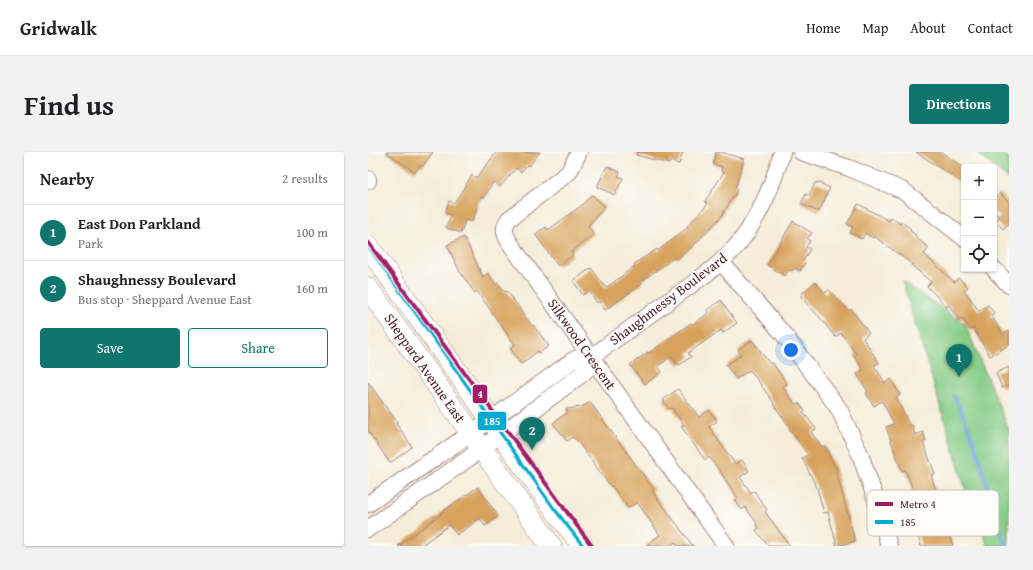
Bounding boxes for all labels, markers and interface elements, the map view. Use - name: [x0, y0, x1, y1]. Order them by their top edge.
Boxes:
- text: Gridwalk: [20, 14, 97, 42]
- text: Home: [806, 18, 841, 38]
- text: Map: [863, 18, 888, 38]
- text: About: [910, 18, 946, 38]
- text: Contact: [968, 18, 1013, 38]
- text: Find us: [24, 84, 114, 125]
- button: Directions: [909, 84, 1009, 124]
- map controls: [961, 164, 997, 272]
- button: +: [961, 164, 997, 200]
- text: Nearby: [40, 166, 94, 191]
- text: 2 results: [282, 169, 328, 188]
- button: −: [961, 200, 997, 236]
- text: East Don Parkland: [78, 213, 201, 234]
- text: 1: [50, 223, 56, 242]
- text: 100 m: [296, 223, 328, 242]
- text: Park: [78, 234, 103, 253]
- button: locate: [961, 236, 997, 272]
- street label: Shaughmessy Boulevard: [605, 248, 731, 350]
- text: Shaughnessy Boulevard: [78, 269, 236, 290]
- text: 2: [50, 279, 56, 298]
- text: 160 m: [296, 279, 328, 298]
- text: Bus stop · Sheppard Avenue East: [78, 290, 252, 309]
- street label: Silkwood Crescent: [543, 294, 621, 394]
- street label: Sheppard Avenue East: [380, 309, 470, 427]
- button: Save: [40, 328, 180, 368]
- button: Share: [188, 328, 328, 368]
- your location: [781, 340, 801, 360]
- pin: 1: [946, 344, 972, 377]
- line badge: 4: [472, 384, 488, 404]
- text: 4: [477, 386, 483, 402]
- line badge: 185: [477, 411, 507, 431]
- text: 185: [483, 413, 501, 429]
- pin: 2: [519, 417, 545, 450]
- legend: [867, 490, 999, 536]
- text: Metro 4: [900, 496, 936, 512]
- text: 185: [900, 514, 916, 530]

